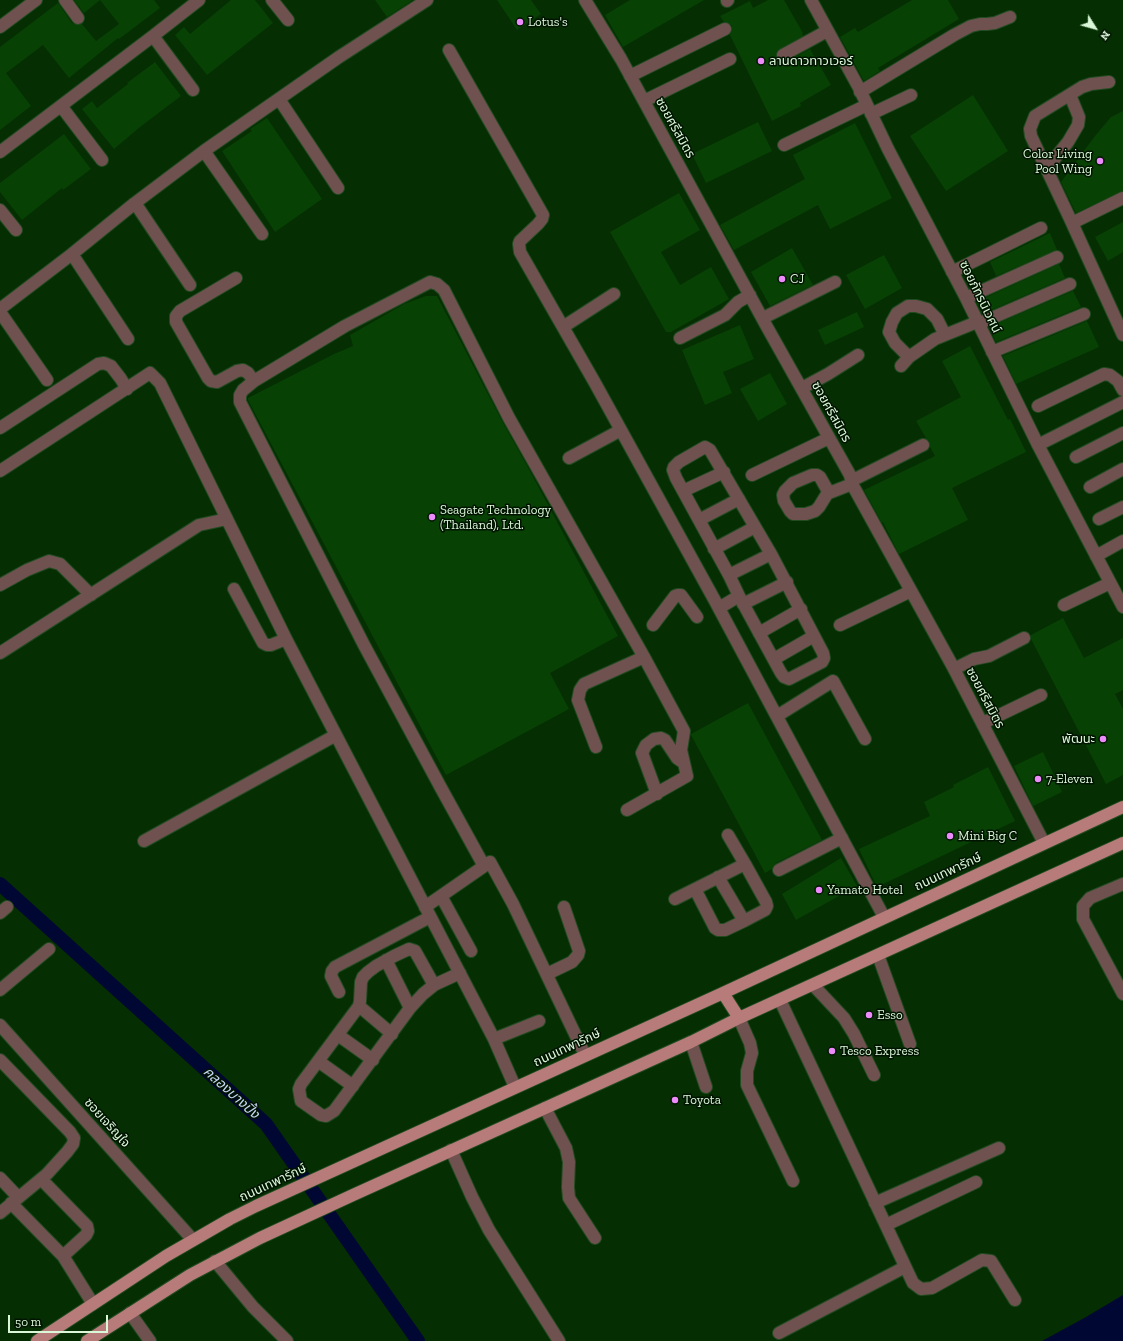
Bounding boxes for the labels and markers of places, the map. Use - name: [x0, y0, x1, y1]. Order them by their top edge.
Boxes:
- place label: Lotus's: [528, 14, 568, 30]
- marker: Lotus's: [515, 17, 525, 27]
- place label: ลานดาวทาวเวอร์: [769, 53, 853, 69]
- marker: ลานดาวทาวเวอร์: [756, 56, 766, 66]
- place label: Color Living Pool Wing: [1023, 146, 1092, 177]
- marker: Color Living Pool Wing: [1095, 156, 1105, 166]
- place label: CJ: [790, 271, 804, 287]
- marker: CJ: [777, 274, 787, 284]
- place label: Seagate Technology (Thailand), Ltd.: [440, 502, 551, 533]
- marker: Seagate Technology (Thailand), Ltd.: [427, 512, 437, 522]
- place label: พัฒนะ: [1062, 731, 1095, 747]
- marker: พัฒนะ: [1098, 734, 1108, 744]
- place label: 7-Eleven: [1046, 771, 1093, 787]
- marker: 7-Eleven: [1033, 774, 1043, 784]
- place label: Mini Big C: [958, 828, 1017, 844]
- marker: Mini Big C: [945, 831, 955, 841]
- place label: Yamato Hotel: [827, 882, 903, 898]
- marker: Yamato Hotel: [814, 885, 824, 895]
- place label: Esso: [877, 1007, 903, 1023]
- marker: Esso: [864, 1010, 874, 1020]
- place label: Tesco Express: [840, 1043, 919, 1059]
- marker: Tesco Express: [827, 1046, 837, 1056]
- place label: Toyota: [683, 1092, 721, 1108]
- marker: Toyota: [670, 1095, 680, 1105]

